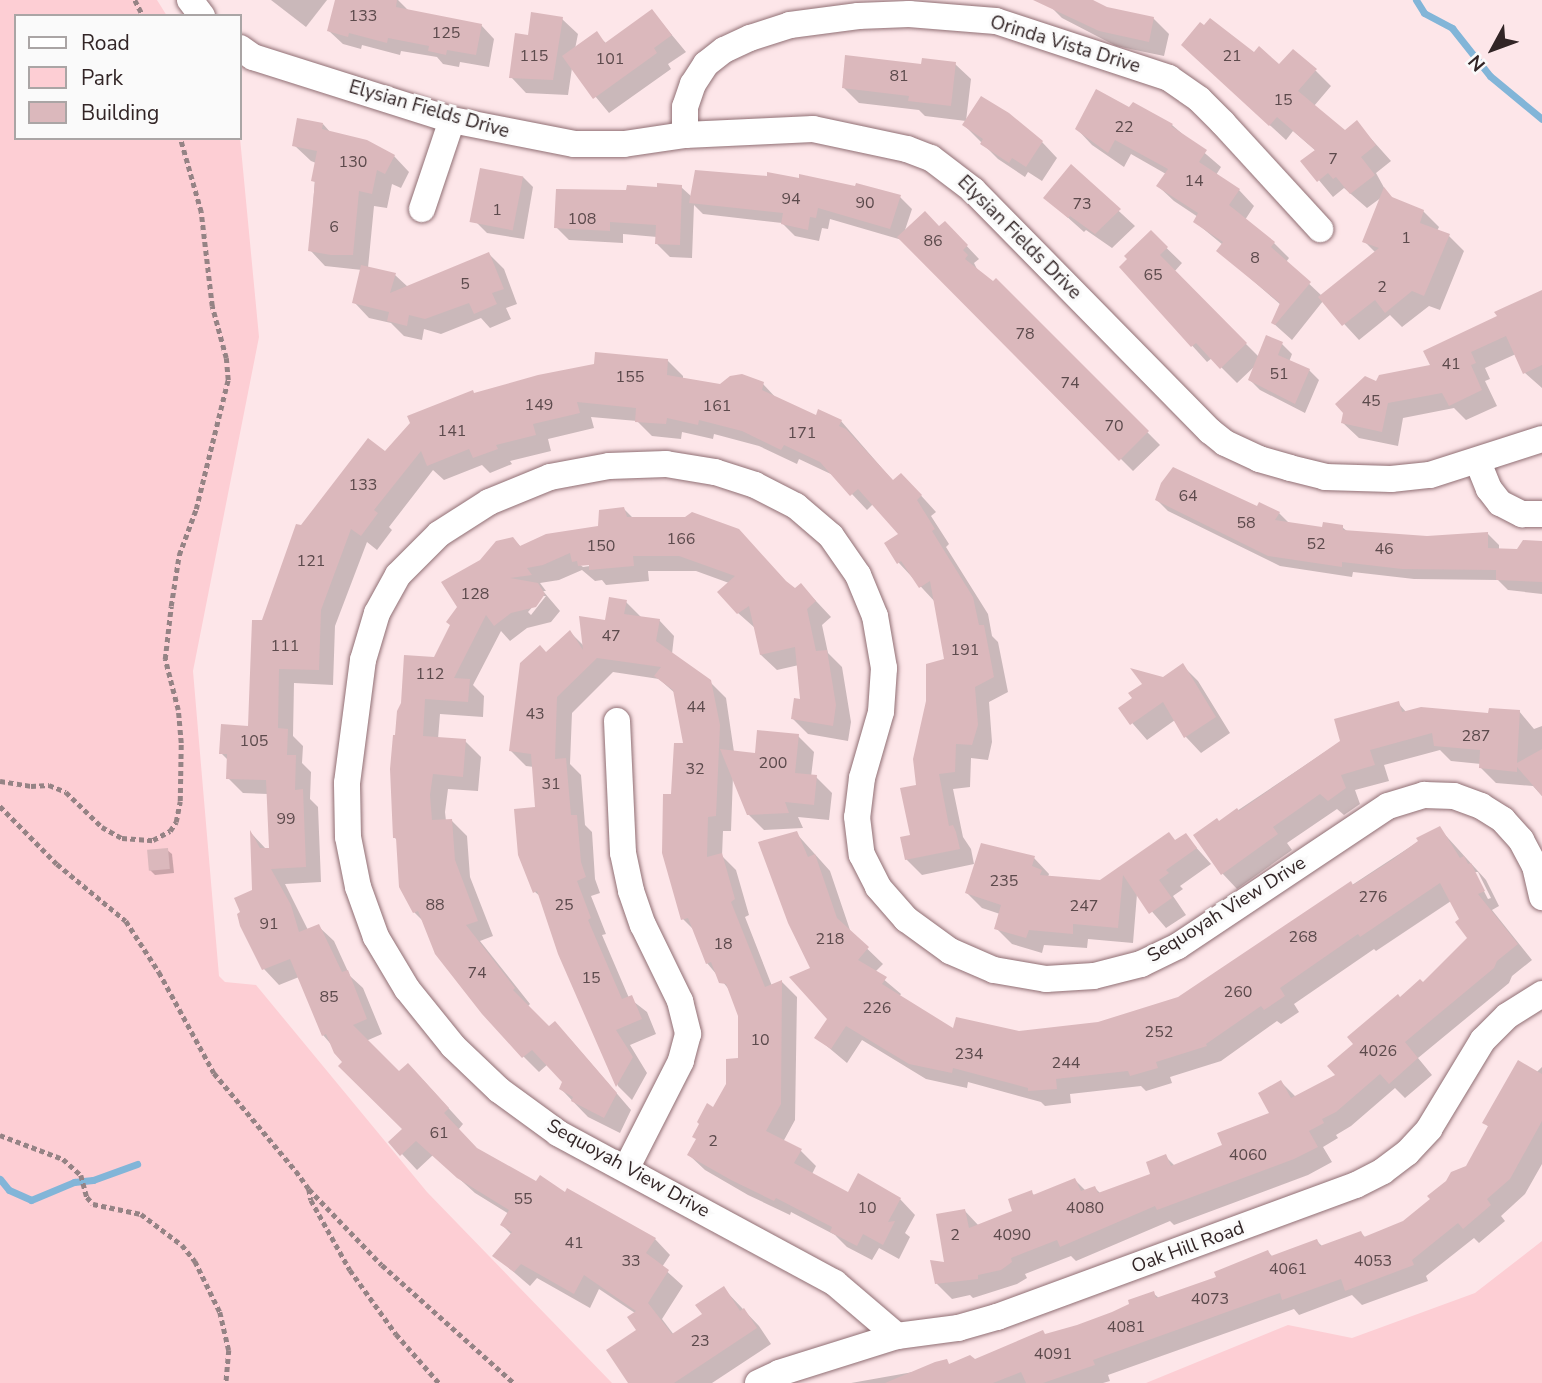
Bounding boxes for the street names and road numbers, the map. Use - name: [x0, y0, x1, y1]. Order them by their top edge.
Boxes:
- street label: Orinda Vista Drive: [987, 11, 1143, 79]
- street label: Elysian Fields Drive: [346, 76, 512, 144]
- street label: Elysian Fields Drive: [952, 171, 1086, 305]
- street label: Sequoyah View Drive: [1143, 852, 1311, 968]
- street label: Sequoyah View Drive: [543, 1115, 713, 1223]
- street label: Oak Hill Road: [1129, 1217, 1247, 1279]

